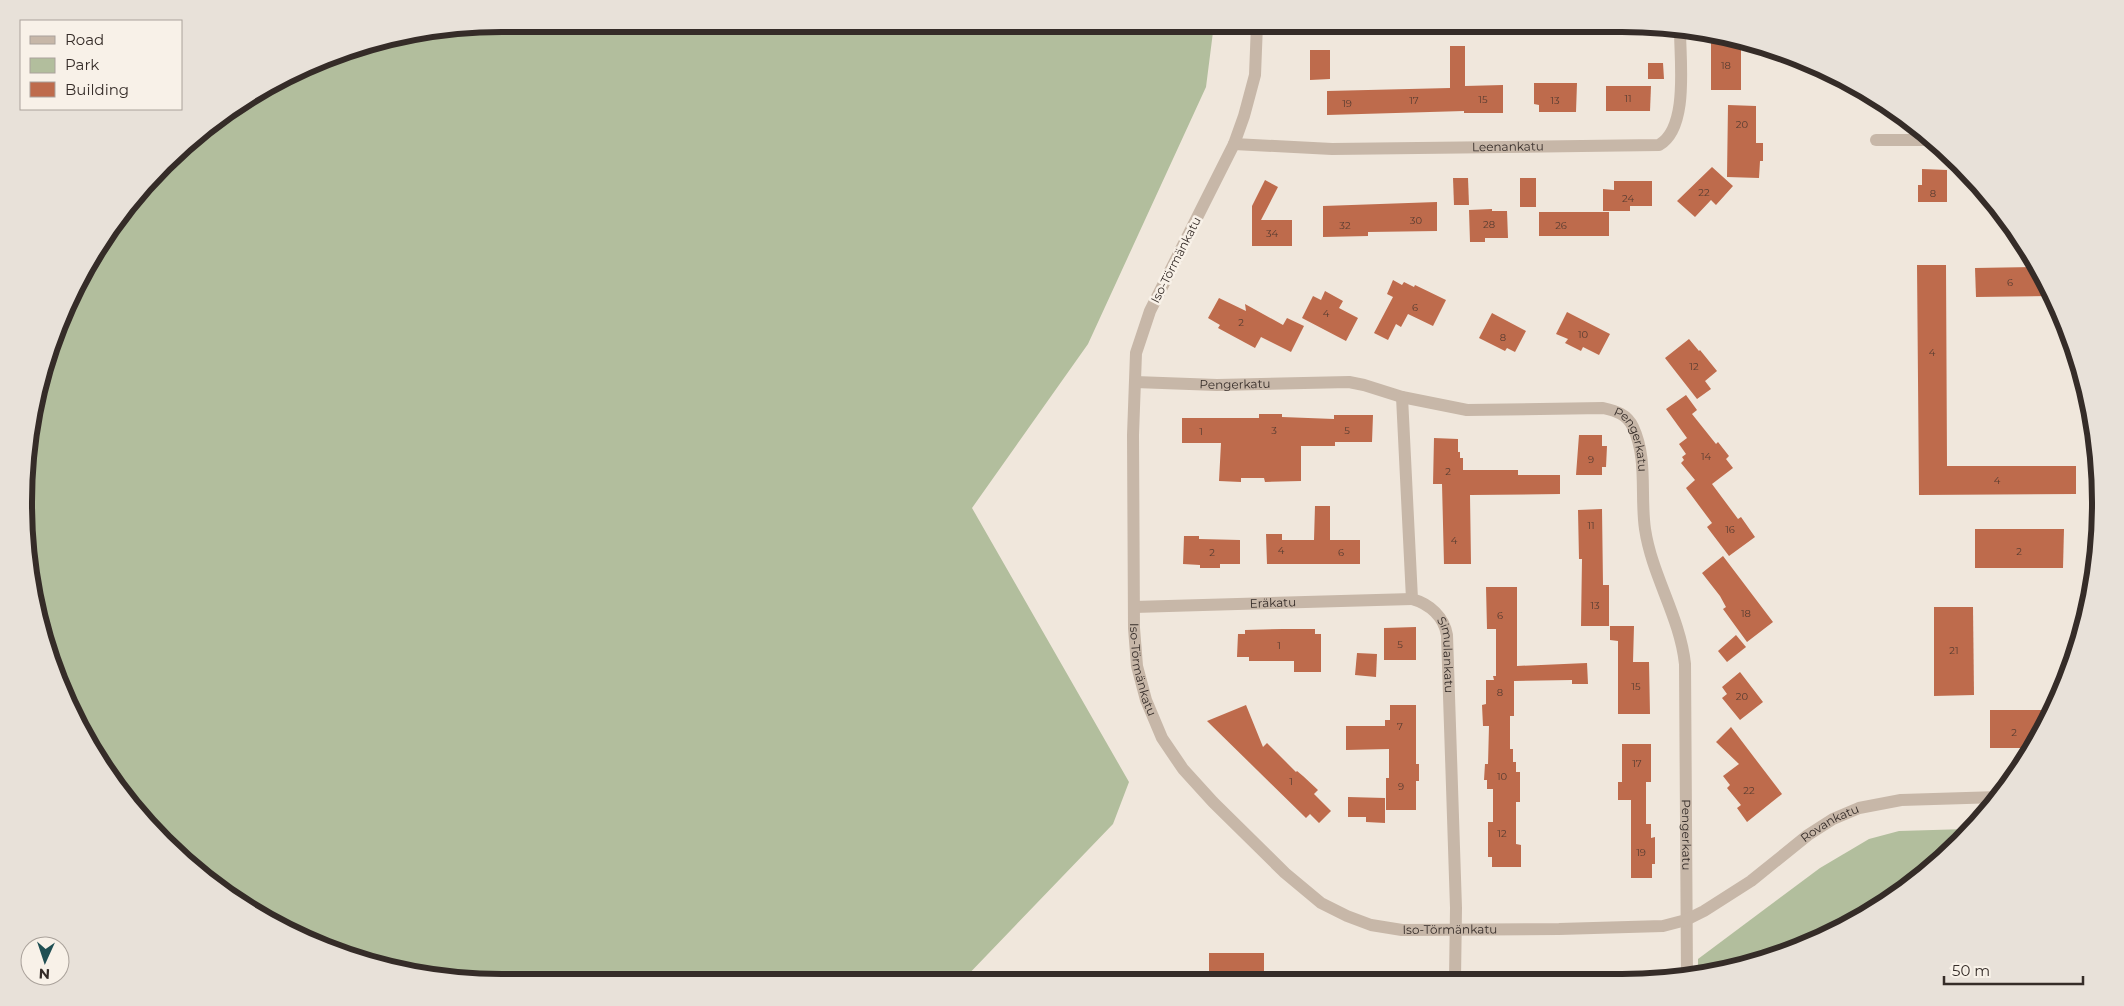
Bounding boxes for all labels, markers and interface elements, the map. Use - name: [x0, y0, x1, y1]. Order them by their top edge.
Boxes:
- legend: [20, 20, 182, 110]
- text: Road: [65, 30, 104, 49]
- text: Park: [65, 55, 99, 74]
- house number: 18: [1721, 59, 1731, 72]
- text: Building: [65, 80, 129, 99]
- house number: 11: [1624, 92, 1632, 105]
- house number: 15: [1478, 93, 1488, 106]
- house number: 17: [1409, 94, 1419, 107]
- house number: 13: [1550, 94, 1560, 107]
- house number: 19: [1342, 97, 1352, 110]
- house number: 20: [1736, 118, 1749, 131]
- street label: Leenankatu: [1472, 138, 1544, 154]
- house number: 22: [1698, 186, 1710, 199]
- house number: 8: [1930, 187, 1936, 200]
- house number: 24: [1622, 192, 1634, 205]
- street label: Iso-Törmänkatu: [1147, 214, 1204, 305]
- house number: 30: [1410, 214, 1423, 227]
- house number: 28: [1483, 218, 1495, 231]
- house number: 32: [1339, 219, 1351, 232]
- house number: 26: [1555, 219, 1567, 232]
- house number: 34: [1266, 227, 1279, 240]
- house number: 6: [2007, 276, 2013, 289]
- house number: 6: [1412, 301, 1418, 314]
- house number: 4: [1323, 307, 1330, 320]
- house number: 2: [1238, 316, 1244, 329]
- house number: 10: [1578, 328, 1588, 341]
- house number: 8: [1500, 331, 1506, 344]
- house number: 4: [1929, 346, 1936, 359]
- house number: 12: [1689, 360, 1699, 373]
- street label: Pengerkatu: [1199, 376, 1271, 392]
- street label: Pengerkatu: [1612, 404, 1651, 472]
- house number: 3: [1271, 424, 1277, 437]
- house number: 5: [1344, 424, 1350, 437]
- house number: 1: [1199, 425, 1203, 438]
- house number: 14: [1701, 450, 1711, 463]
- house number: 9: [1588, 453, 1594, 466]
- house number: 2: [1445, 465, 1451, 478]
- house number: 4: [1994, 474, 2001, 487]
- house number: 11: [1587, 519, 1595, 532]
- house number: 16: [1725, 523, 1735, 536]
- house number: 4: [1451, 534, 1458, 547]
- house number: 4: [1278, 544, 1285, 557]
- house number: 2: [2016, 545, 2022, 558]
- house number: 2: [1209, 546, 1215, 559]
- house number: 6: [1338, 546, 1344, 559]
- street label: Eräkatu: [1249, 594, 1296, 611]
- house number: 13: [1590, 599, 1600, 612]
- house number: 18: [1741, 607, 1751, 620]
- house number: 6: [1497, 609, 1503, 622]
- street label: Simulankatu: [1434, 614, 1457, 693]
- street label: Iso-Törmänkatu: [1127, 623, 1160, 718]
- house number: 5: [1397, 638, 1403, 651]
- house number: 1: [1277, 639, 1281, 652]
- house number: 21: [1949, 644, 1959, 657]
- house number: 15: [1631, 680, 1641, 693]
- house number: 8: [1497, 686, 1503, 699]
- house number: 20: [1736, 690, 1749, 703]
- house number: 7: [1397, 720, 1403, 733]
- house number: 2: [2011, 726, 2017, 739]
- house number: 17: [1632, 757, 1642, 770]
- house number: 10: [1497, 770, 1507, 783]
- house number: 1: [1289, 775, 1293, 788]
- house number: 9: [1398, 780, 1404, 793]
- house number: 22: [1743, 784, 1755, 797]
- street label: Pengerkatu: [1679, 799, 1694, 871]
- street label: Rovankatu: [1797, 801, 1861, 845]
- house number: 12: [1497, 827, 1507, 840]
- house number: 19: [1636, 846, 1646, 859]
- street label: Iso-Törmänkatu: [1402, 921, 1497, 937]
- north arrow: [20, 936, 70, 986]
- scale bar: [1944, 954, 2083, 986]
- text: 50 m: [1952, 961, 1990, 980]
- text: N: [38, 965, 50, 983]

